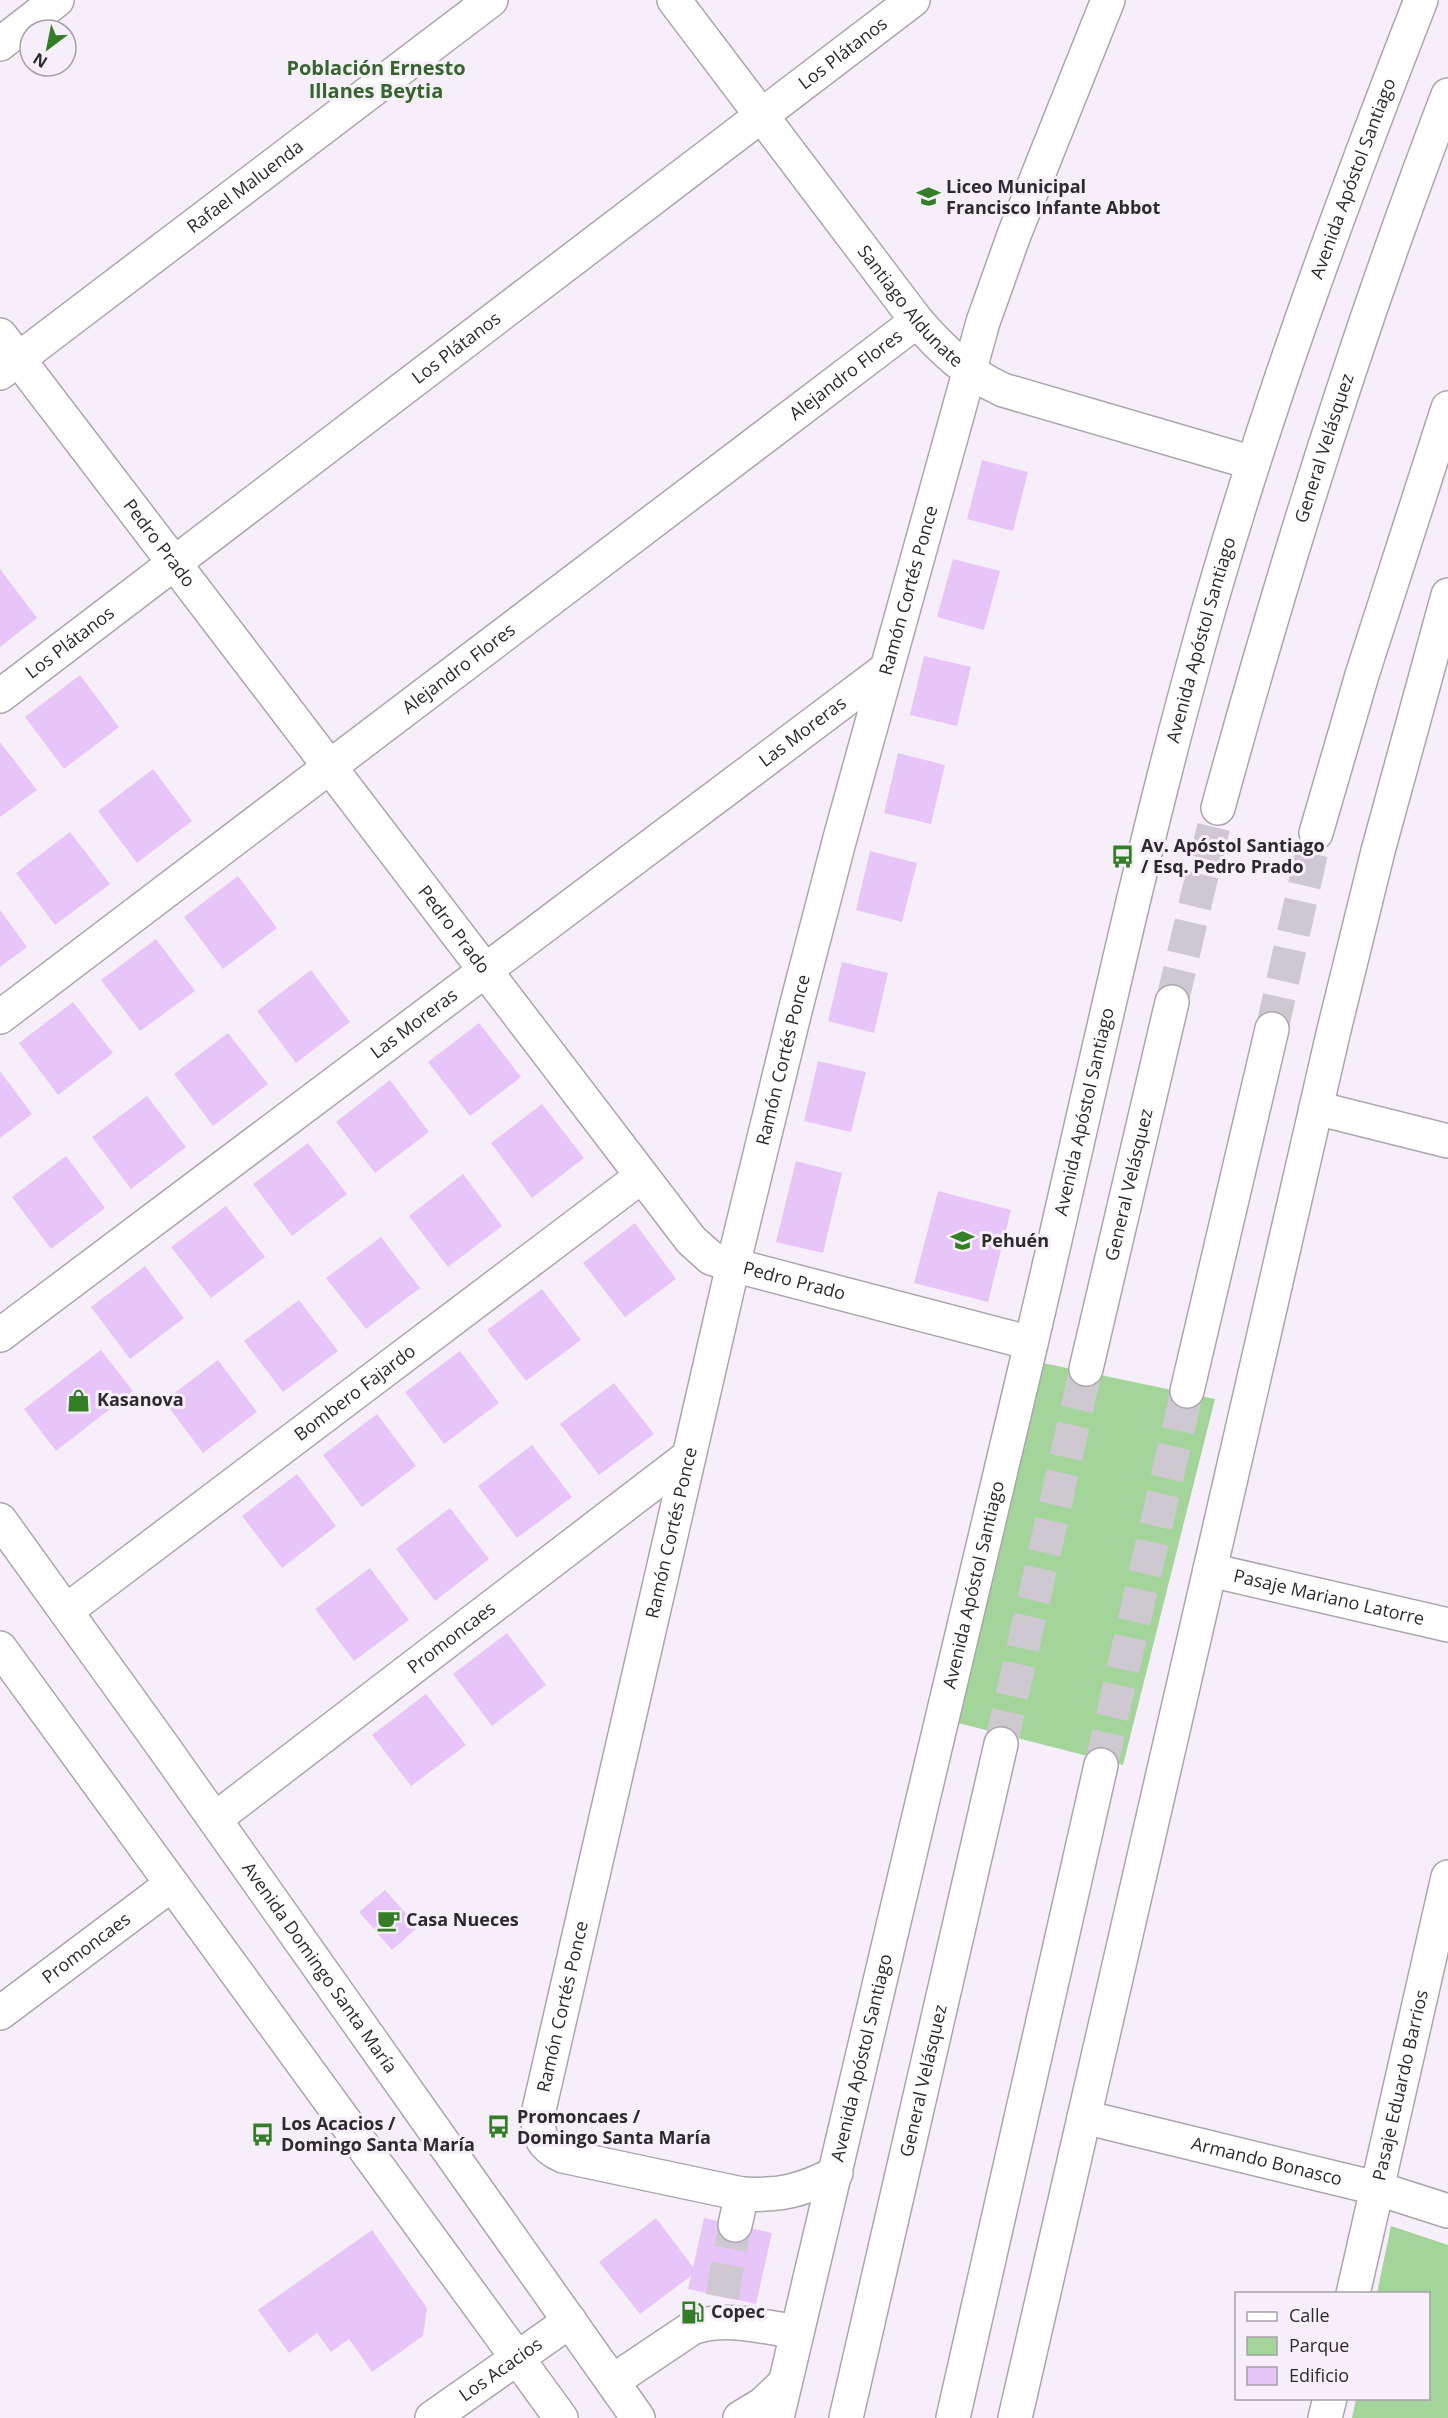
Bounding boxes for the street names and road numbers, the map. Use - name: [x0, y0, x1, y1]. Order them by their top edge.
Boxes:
- street label: Los Plátanos: [793, 11, 892, 94]
- street label: Avenida Apóstol Santiago: [1304, 74, 1401, 282]
- street label: Rafael Maluenda: [181, 134, 308, 238]
- street label: Santiago Aldunate: [853, 240, 969, 372]
- street label: Los Plátanos: [407, 306, 505, 389]
- street label: Alejandro Flores: [784, 323, 907, 425]
- street label: General Velásquez: [1288, 370, 1359, 526]
- street label: Pedro Prado: [118, 494, 201, 592]
- street label: Ramón Cortés Ponce: [873, 503, 943, 678]
- street label: Avenida Apóstol Santiago: [1160, 534, 1241, 745]
- street label: Los Plátanos: [20, 600, 119, 683]
- street label: Alejandro Flores: [397, 617, 520, 719]
- street label: Las Moreras: [754, 691, 850, 772]
- street label: Pedro Prado: [413, 880, 496, 978]
- street label: Ramón Cortés Ponce: [750, 972, 815, 1148]
- street label: Las Moreras: [365, 982, 462, 1064]
- street label: Avenida Apóstol Santiago: [1048, 1005, 1119, 1218]
- street label: General Velásquez: [1099, 1106, 1158, 1263]
- street label: Pedro Prado: [741, 1255, 848, 1305]
- street label: Bombero Fajardo: [289, 1338, 420, 1446]
- street label: Ramón Cortés Ponce: [639, 1445, 702, 1621]
- street label: Avenida Apóstol Santiago: [937, 1478, 1009, 1691]
- street label: Pasaje Mariano Latorre: [1231, 1563, 1427, 1630]
- street label: Promoncaes: [402, 1596, 500, 1678]
- street label: Avenida Domingo Santa María: [237, 1857, 403, 2078]
- street label: Promoncaes: [37, 1906, 135, 1988]
- street label: Ramón Cortés Ponce: [530, 1918, 593, 2094]
- street label: Avenida Apóstol Santiago: [825, 1951, 897, 2164]
- street label: Pasaje Eduardo Barrios: [1366, 1987, 1433, 2183]
- street label: General Velásquez: [893, 2002, 952, 2159]
- street label: Armando Bonasco: [1189, 2131, 1345, 2190]
- street label: Los Acacios: [454, 2331, 546, 2406]

